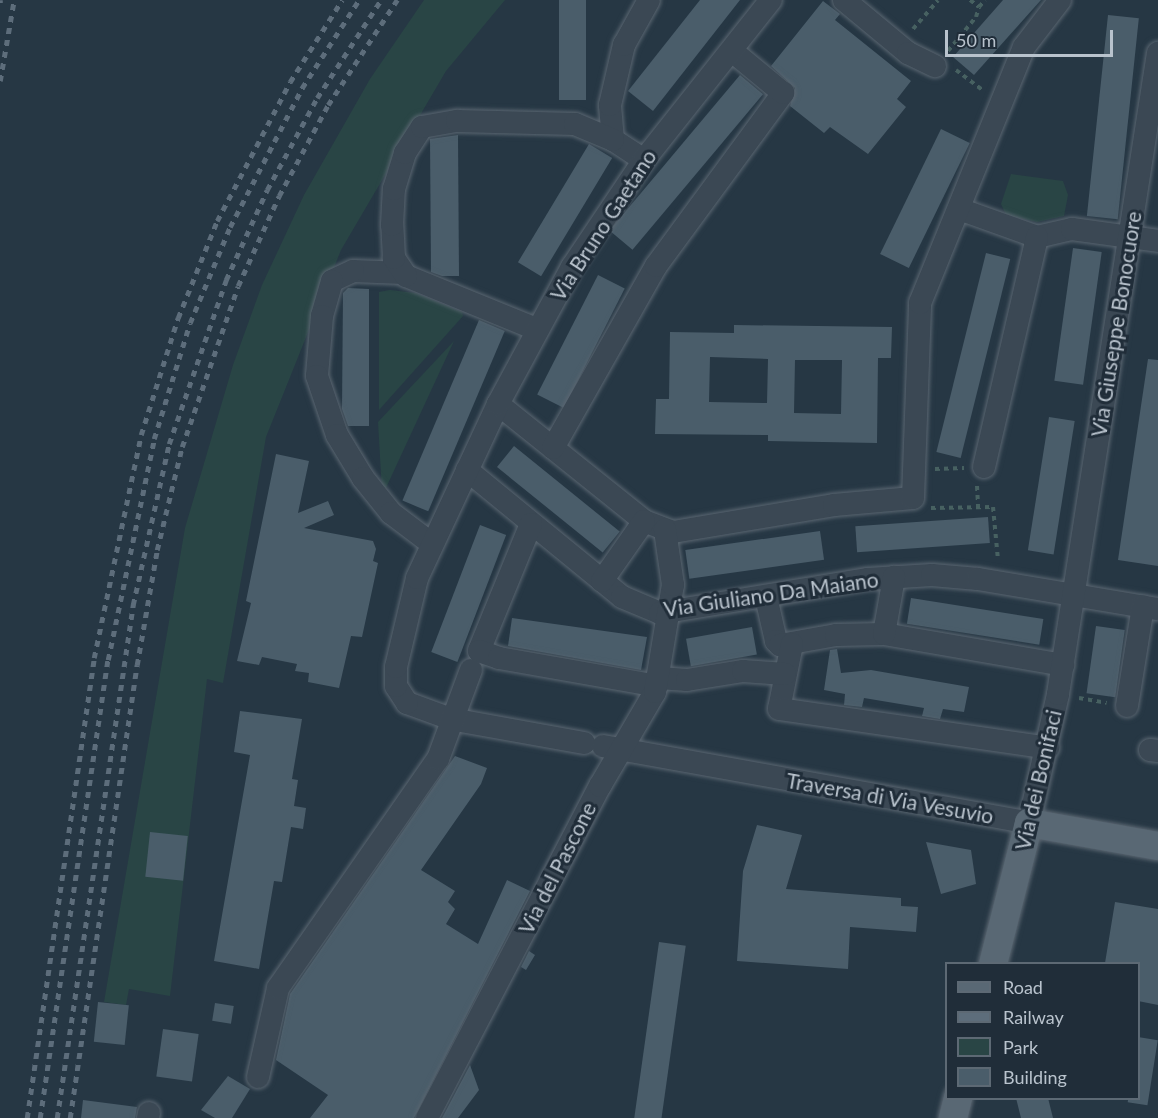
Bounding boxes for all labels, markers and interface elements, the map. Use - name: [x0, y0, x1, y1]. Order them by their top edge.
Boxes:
- scale bar: [948, 18, 1116, 56]
- text: 50 m: [956, 29, 996, 51]
- street label: Via Bruno Gaetano: [545, 145, 661, 305]
- street label: Via Giuseppe Bonocuore: [1086, 209, 1146, 439]
- street label: Via Giuliano Da Maiano: [662, 566, 880, 622]
- street label: Via dei Bonifaci: [1010, 707, 1066, 853]
- street label: Traversa di Via Vesuvio: [784, 767, 996, 829]
- street label: Via del Pascone: [513, 798, 601, 938]
- legend: [945, 962, 1140, 1100]
- text: Road: [1003, 976, 1043, 998]
- text: Railway: [1003, 1006, 1064, 1028]
- text: Park: [1003, 1036, 1038, 1058]
- text: Building: [1003, 1066, 1067, 1088]

